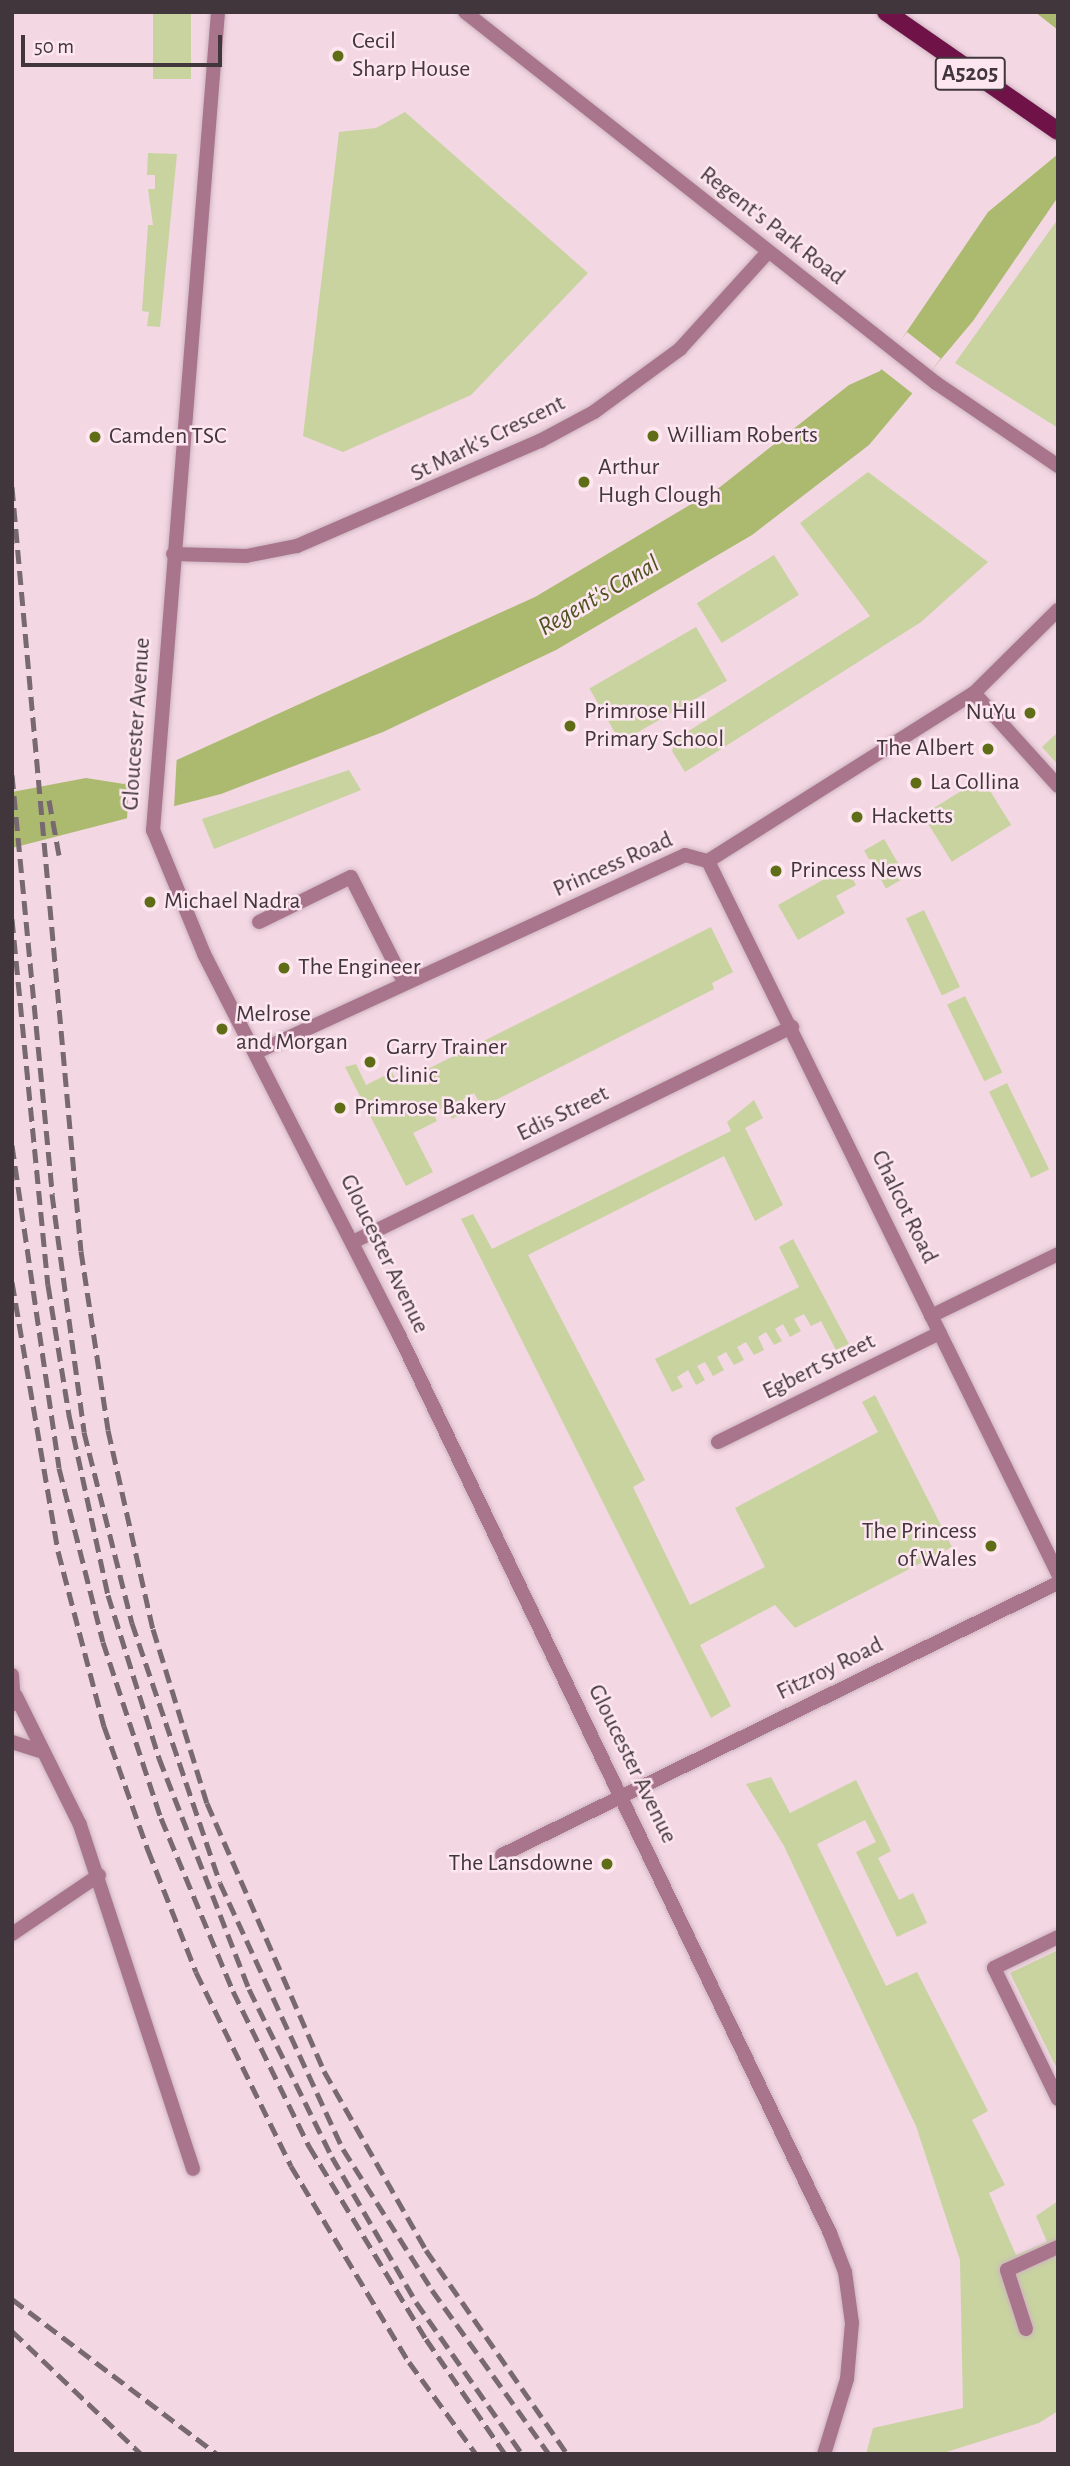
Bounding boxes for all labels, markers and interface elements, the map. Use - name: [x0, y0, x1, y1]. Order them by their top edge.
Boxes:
- scale bar: [24, 21, 226, 65]
- place label: Cecil Sharp House: [352, 28, 470, 84]
- text: 50 m: [34, 36, 74, 57]
- marker: Cecil Sharp House: [330, 48, 346, 64]
- road number: A5205: [933, 54, 1007, 94]
- street label: Regent's Park Road: [694, 160, 850, 292]
- street label: St Mark's Crescent: [406, 389, 570, 489]
- place label: William Roberts: [667, 422, 818, 450]
- place label: Camden TSC: [109, 423, 227, 451]
- marker: William Roberts: [645, 428, 661, 444]
- marker: Camden TSC: [87, 429, 103, 445]
- place label: Arthur Hugh Clough: [598, 454, 721, 510]
- marker: Arthur Hugh Clough: [576, 474, 592, 490]
- water label: Regent's Canal: [533, 549, 665, 643]
- street label: Gloucester Avenue: [117, 637, 157, 811]
- place label: Primrose Hill Primary School: [584, 698, 724, 754]
- place label: NuYu: [966, 699, 1016, 727]
- marker: NuYu: [1022, 705, 1038, 721]
- marker: Primrose Hill Primary School: [562, 718, 578, 734]
- place label: The Albert: [876, 735, 974, 763]
- marker: The Albert: [980, 741, 996, 757]
- place label: La Collina: [930, 769, 1020, 797]
- marker: La Collina: [908, 775, 924, 791]
- place label: Hacketts: [871, 803, 953, 831]
- marker: Hacketts: [849, 809, 865, 825]
- street label: Princess Road: [549, 826, 677, 904]
- place label: Princess News: [790, 857, 922, 885]
- marker: Princess News: [768, 863, 784, 879]
- place label: Michael Nadra: [164, 888, 300, 916]
- marker: Michael Nadra: [142, 894, 158, 910]
- place label: The Engineer: [298, 954, 420, 982]
- marker: The Engineer: [276, 960, 292, 976]
- place label: Melrose and Morgan: [236, 1001, 348, 1057]
- marker: Melrose and Morgan: [214, 1021, 230, 1037]
- place label: Garry Trainer Clinic: [386, 1034, 507, 1090]
- marker: Garry Trainer Clinic: [360, 1052, 380, 1072]
- street label: Edis Street: [512, 1079, 614, 1149]
- place label: Primrose Bakery: [354, 1094, 506, 1122]
- marker: Primrose Bakery: [332, 1100, 348, 1116]
- street label: Chalcot Road: [864, 1146, 944, 1268]
- street label: Gloucester Avenue: [333, 1170, 435, 1338]
- street label: Egbert Street: [758, 1327, 880, 1407]
- place label: The Princess of Wales: [862, 1518, 977, 1574]
- marker: The Princess of Wales: [983, 1538, 999, 1554]
- street label: Fitzroy Road: [772, 1631, 888, 1707]
- street label: Gloucester Avenue: [581, 1680, 683, 1848]
- place label: The Lansdowne: [448, 1850, 593, 1878]
- marker: The Lansdowne: [599, 1856, 615, 1872]

